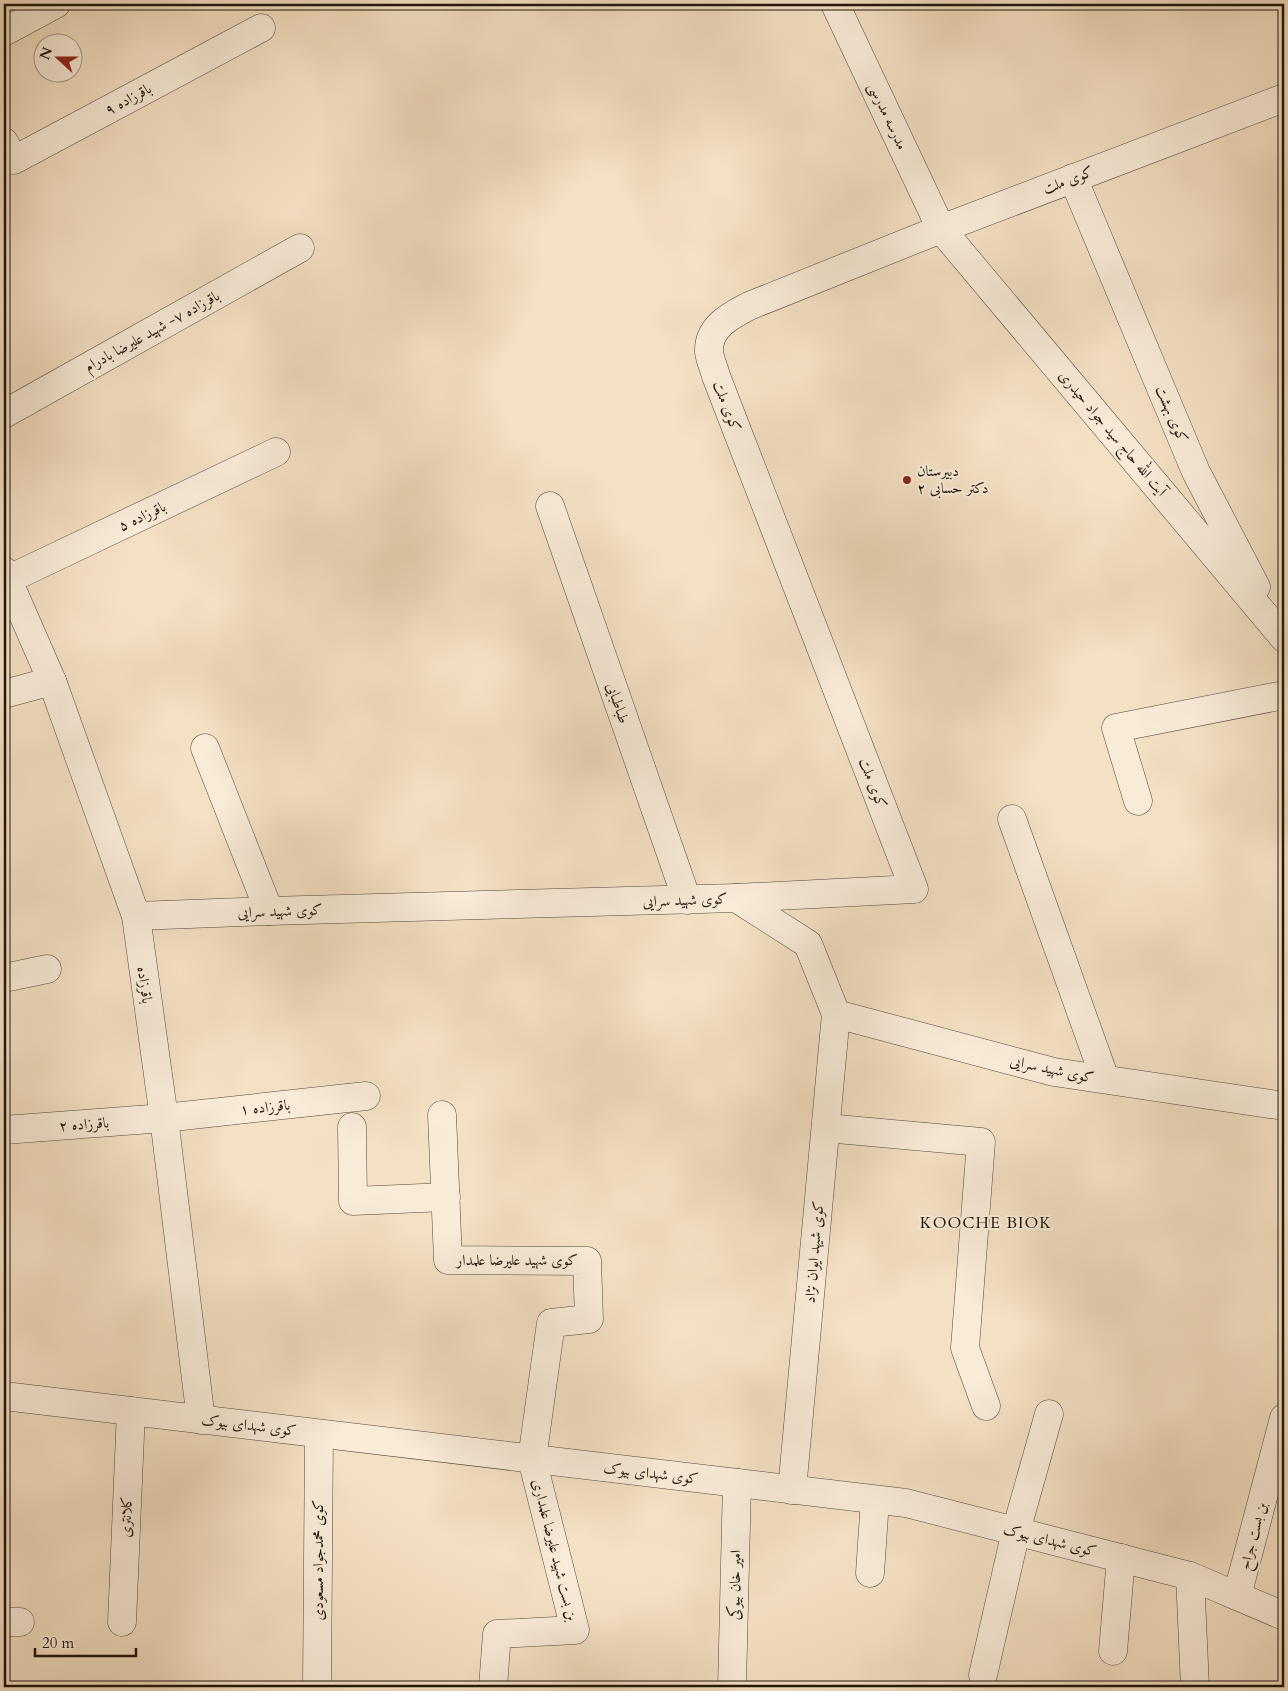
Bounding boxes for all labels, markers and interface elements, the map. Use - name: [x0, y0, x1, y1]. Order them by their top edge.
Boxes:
- north arrow: [32, 32, 82, 82]
- text: N: [35, 44, 57, 63]
- street label: باقرزاده ۹: [101, 78, 155, 120]
- street label: مدرسه مدرسی: [863, 79, 912, 153]
- street label: کوی ملت: [1040, 161, 1096, 199]
- street label: باقرزاده ۷- شهید علیرضا بادرام: [81, 285, 225, 379]
- street label: آیت الله حاج سید جواد حیدری: [1052, 365, 1174, 503]
- street label: کوی ملت: [708, 378, 746, 434]
- street label: کوی بهشت: [1151, 382, 1193, 446]
- place label: دبیرستان دکتر حسابی ۲: [917, 461, 989, 499]
- marker: دبیرستان دکتر حسابی ۲: [901, 474, 913, 486]
- street label: باقرزاده ۵: [115, 496, 169, 536]
- street label: طباطبایی: [602, 680, 634, 726]
- street label: کوی ملت: [854, 755, 892, 811]
- street label: کوی شهید سرایی: [642, 889, 728, 911]
- street label: کوی شهید سرایی: [237, 900, 323, 922]
- street label: باقرزاده: [132, 965, 158, 1005]
- street label: کوی شهید سرایی: [1008, 1050, 1096, 1088]
- street label: باقرزاده ۱: [239, 1094, 291, 1120]
- street label: باقرزاده ۲: [58, 1112, 110, 1136]
- street label: کوی شیهد ایوان نژاد: [800, 1200, 828, 1304]
- district label: KOOCHE BIOK: [920, 1212, 1052, 1234]
- street label: کوی شهید علیرضا علمدار: [454, 1250, 578, 1270]
- street label: کوی شهدای بیوک: [200, 1409, 298, 1441]
- street label: کوی شهدای بیوک: [602, 1457, 700, 1489]
- street label: بن بست شهید علیرضا علمداری: [528, 1477, 582, 1623]
- street label: کلانتری: [115, 1496, 137, 1538]
- street label: کوی محمدجواد مسعودی: [308, 1500, 328, 1620]
- street label: بن بست جراح: [1234, 1500, 1275, 1573]
- street label: کوی شهدای بیوک: [1001, 1519, 1099, 1561]
- street label: امیر خان بیوکی: [724, 1550, 746, 1620]
- scale bar: [35, 1626, 136, 1658]
- text: 20 m: [42, 1633, 74, 1653]

